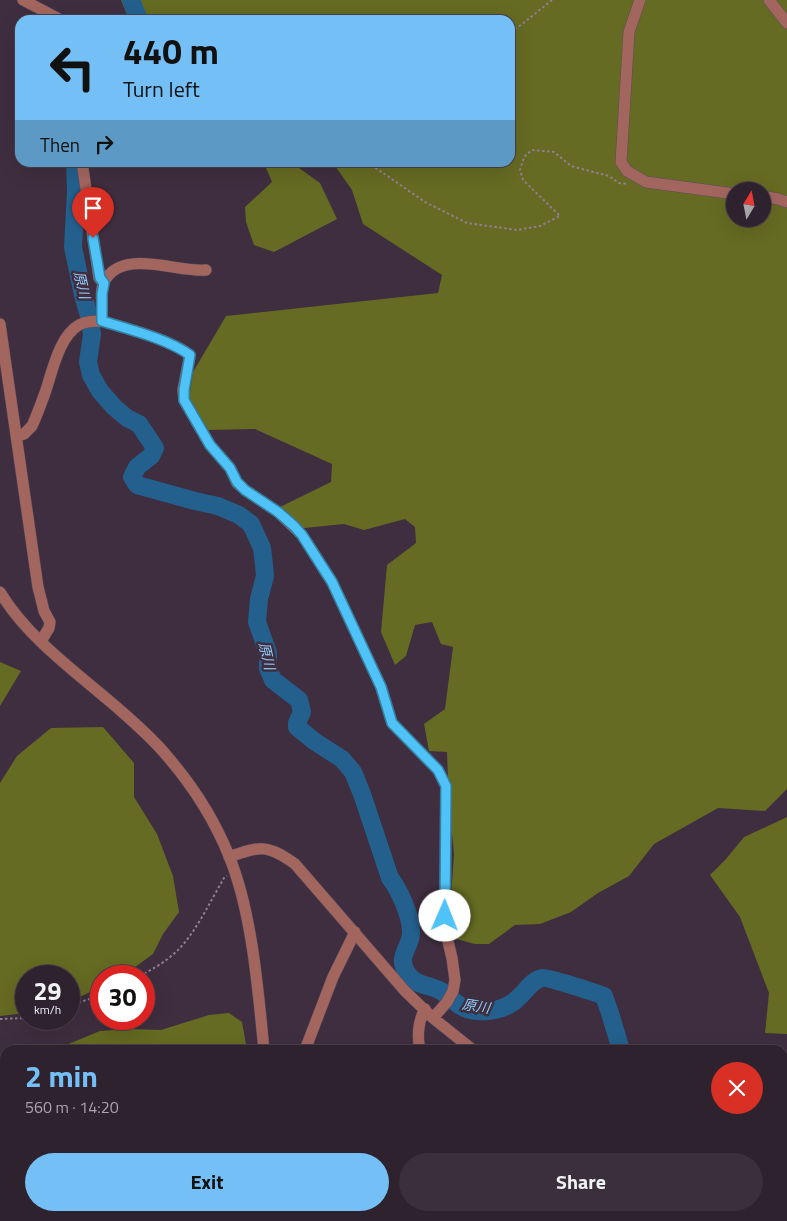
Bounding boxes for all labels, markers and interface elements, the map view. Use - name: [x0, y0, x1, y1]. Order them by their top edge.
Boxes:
- text: 440 m: [123, 24, 219, 78]
- icon: left: [40, 35, 105, 100]
- text: Turn left: [123, 72, 200, 106]
- text: Then: [40, 130, 80, 159]
- icon: right: [90, 130, 118, 158]
- north arrow: [726, 182, 771, 228]
- map controls: [726, 182, 771, 227]
- pin: [72, 187, 114, 238]
- icon: arrive: [79, 194, 107, 222]
- water label: 原川: [69, 269, 96, 303]
- water label: 原川: [254, 640, 281, 674]
- position arrow: [418, 889, 470, 941]
- speed limit sign: 30: [90, 965, 155, 1030]
- text: 29: [33, 972, 62, 1010]
- water label: 原川: [461, 993, 494, 1018]
- text: km/h: [34, 1000, 61, 1019]
- text: 2 min: [25, 1053, 98, 1099]
- button: close: [711, 1062, 763, 1114]
- text: 560 m · 14:20: [25, 1095, 119, 1119]
- button: Exit: [25, 1153, 389, 1211]
- button: Share: [399, 1153, 763, 1211]

